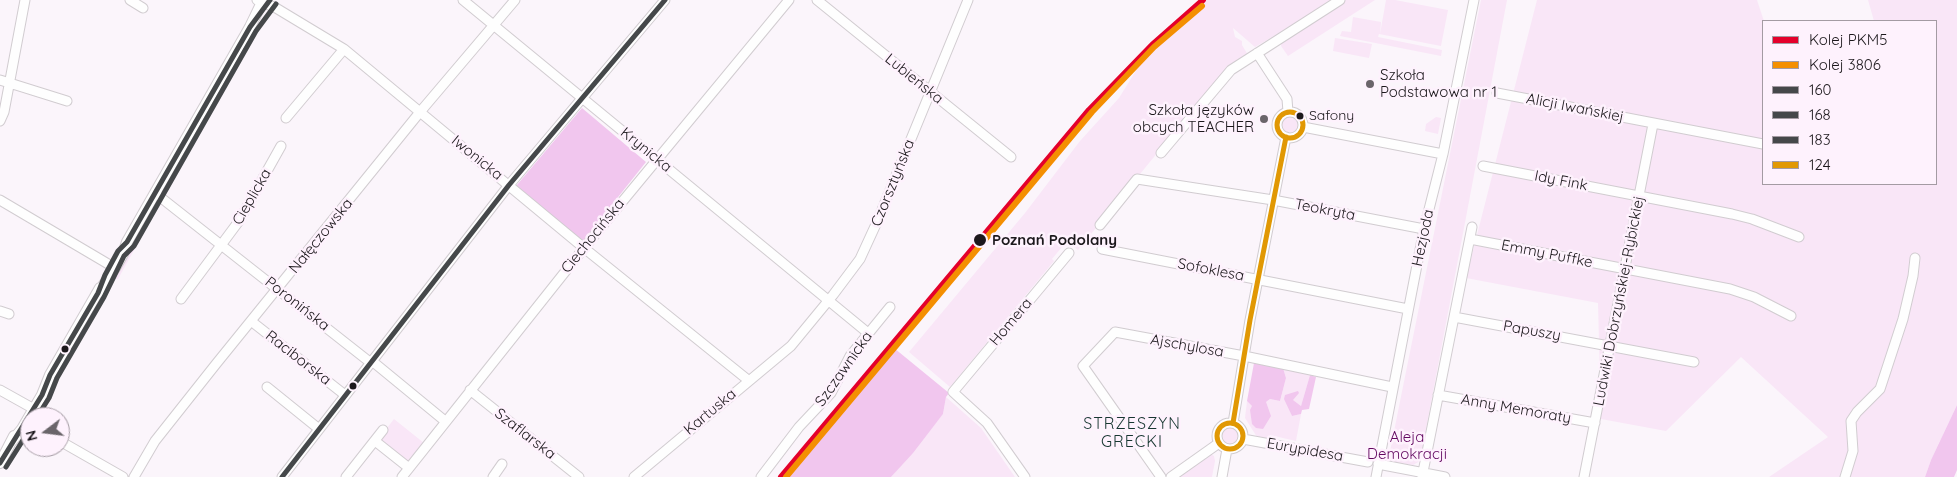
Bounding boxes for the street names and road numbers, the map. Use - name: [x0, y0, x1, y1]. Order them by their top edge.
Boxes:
- street label: Lubieńska: [881, 50, 947, 108]
- street label: Alicji Iwańskiej: [1525, 90, 1625, 126]
- street label: Krynicka: [617, 124, 675, 176]
- street label: Iwonicka: [448, 132, 506, 184]
- street label: Czorsztyńska: [867, 137, 919, 229]
- street label: Cieplicka: [229, 166, 275, 228]
- street label: Idy Fink: [1533, 167, 1589, 195]
- street label: Ludwiki Dobrzyńskiej-Rybickiej: [1590, 194, 1648, 408]
- street label: Nałęczowska: [285, 195, 357, 277]
- street label: Ciechocińska: [558, 195, 628, 277]
- street label: Teokryta: [1293, 195, 1357, 225]
- street label: Hezjoda: [1408, 208, 1438, 268]
- street label: Emmy Puffke: [1500, 236, 1594, 272]
- street label: Sofoklesa: [1176, 255, 1246, 285]
- street label: Poronińska: [261, 273, 333, 335]
- street label: Homera: [986, 294, 1036, 350]
- street label: Papuszy: [1502, 317, 1562, 345]
- street label: Raciborska: [262, 327, 334, 389]
- street label: Szczawnicka: [812, 328, 876, 410]
- street label: Ajschylosa: [1149, 331, 1225, 361]
- street label: Kartuska: [680, 385, 740, 439]
- street label: Anny Memoraty: [1460, 390, 1572, 428]
- street label: Szaflarska: [491, 405, 559, 463]
- street label: Eurypidesa: [1265, 434, 1345, 466]

